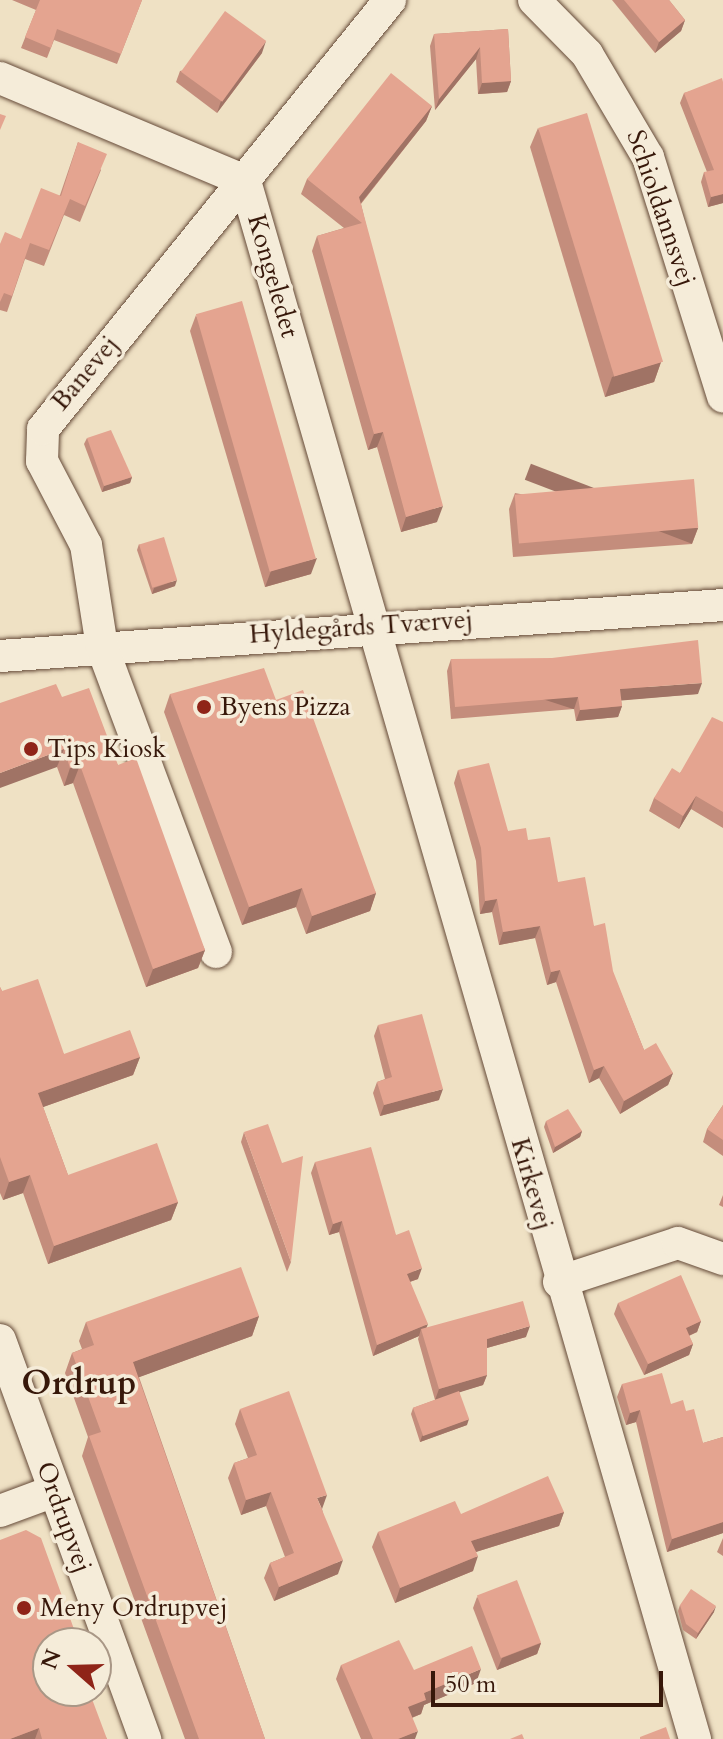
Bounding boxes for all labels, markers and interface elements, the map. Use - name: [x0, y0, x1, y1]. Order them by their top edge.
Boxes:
- street label: Schioldannsvej: [620, 126, 702, 290]
- street label: Kongeledet: [241, 211, 305, 341]
- street label: Banevej: [45, 329, 125, 417]
- street label: Hyldegårds Tværvej: [248, 604, 474, 650]
- place label: Byens Pizza: [220, 691, 351, 723]
- marker: Byens Pizza: [195, 698, 213, 716]
- place label: Tips Kiosk: [47, 733, 166, 765]
- marker: Tips Kiosk: [22, 740, 40, 758]
- street label: Kirkevej: [504, 1134, 560, 1234]
- district label: Ordrup: [21, 1364, 137, 1404]
- street label: Ordrupvej: [30, 1457, 98, 1577]
- place label: Meny Ordrupvej: [40, 1592, 227, 1624]
- marker: Meny Ordrupvej: [15, 1599, 33, 1617]
- north arrow: [32, 1627, 112, 1707]
- text: N: [34, 1645, 69, 1674]
- scale bar: [435, 1655, 667, 1705]
- text: 50 m: [445, 1668, 496, 1701]

